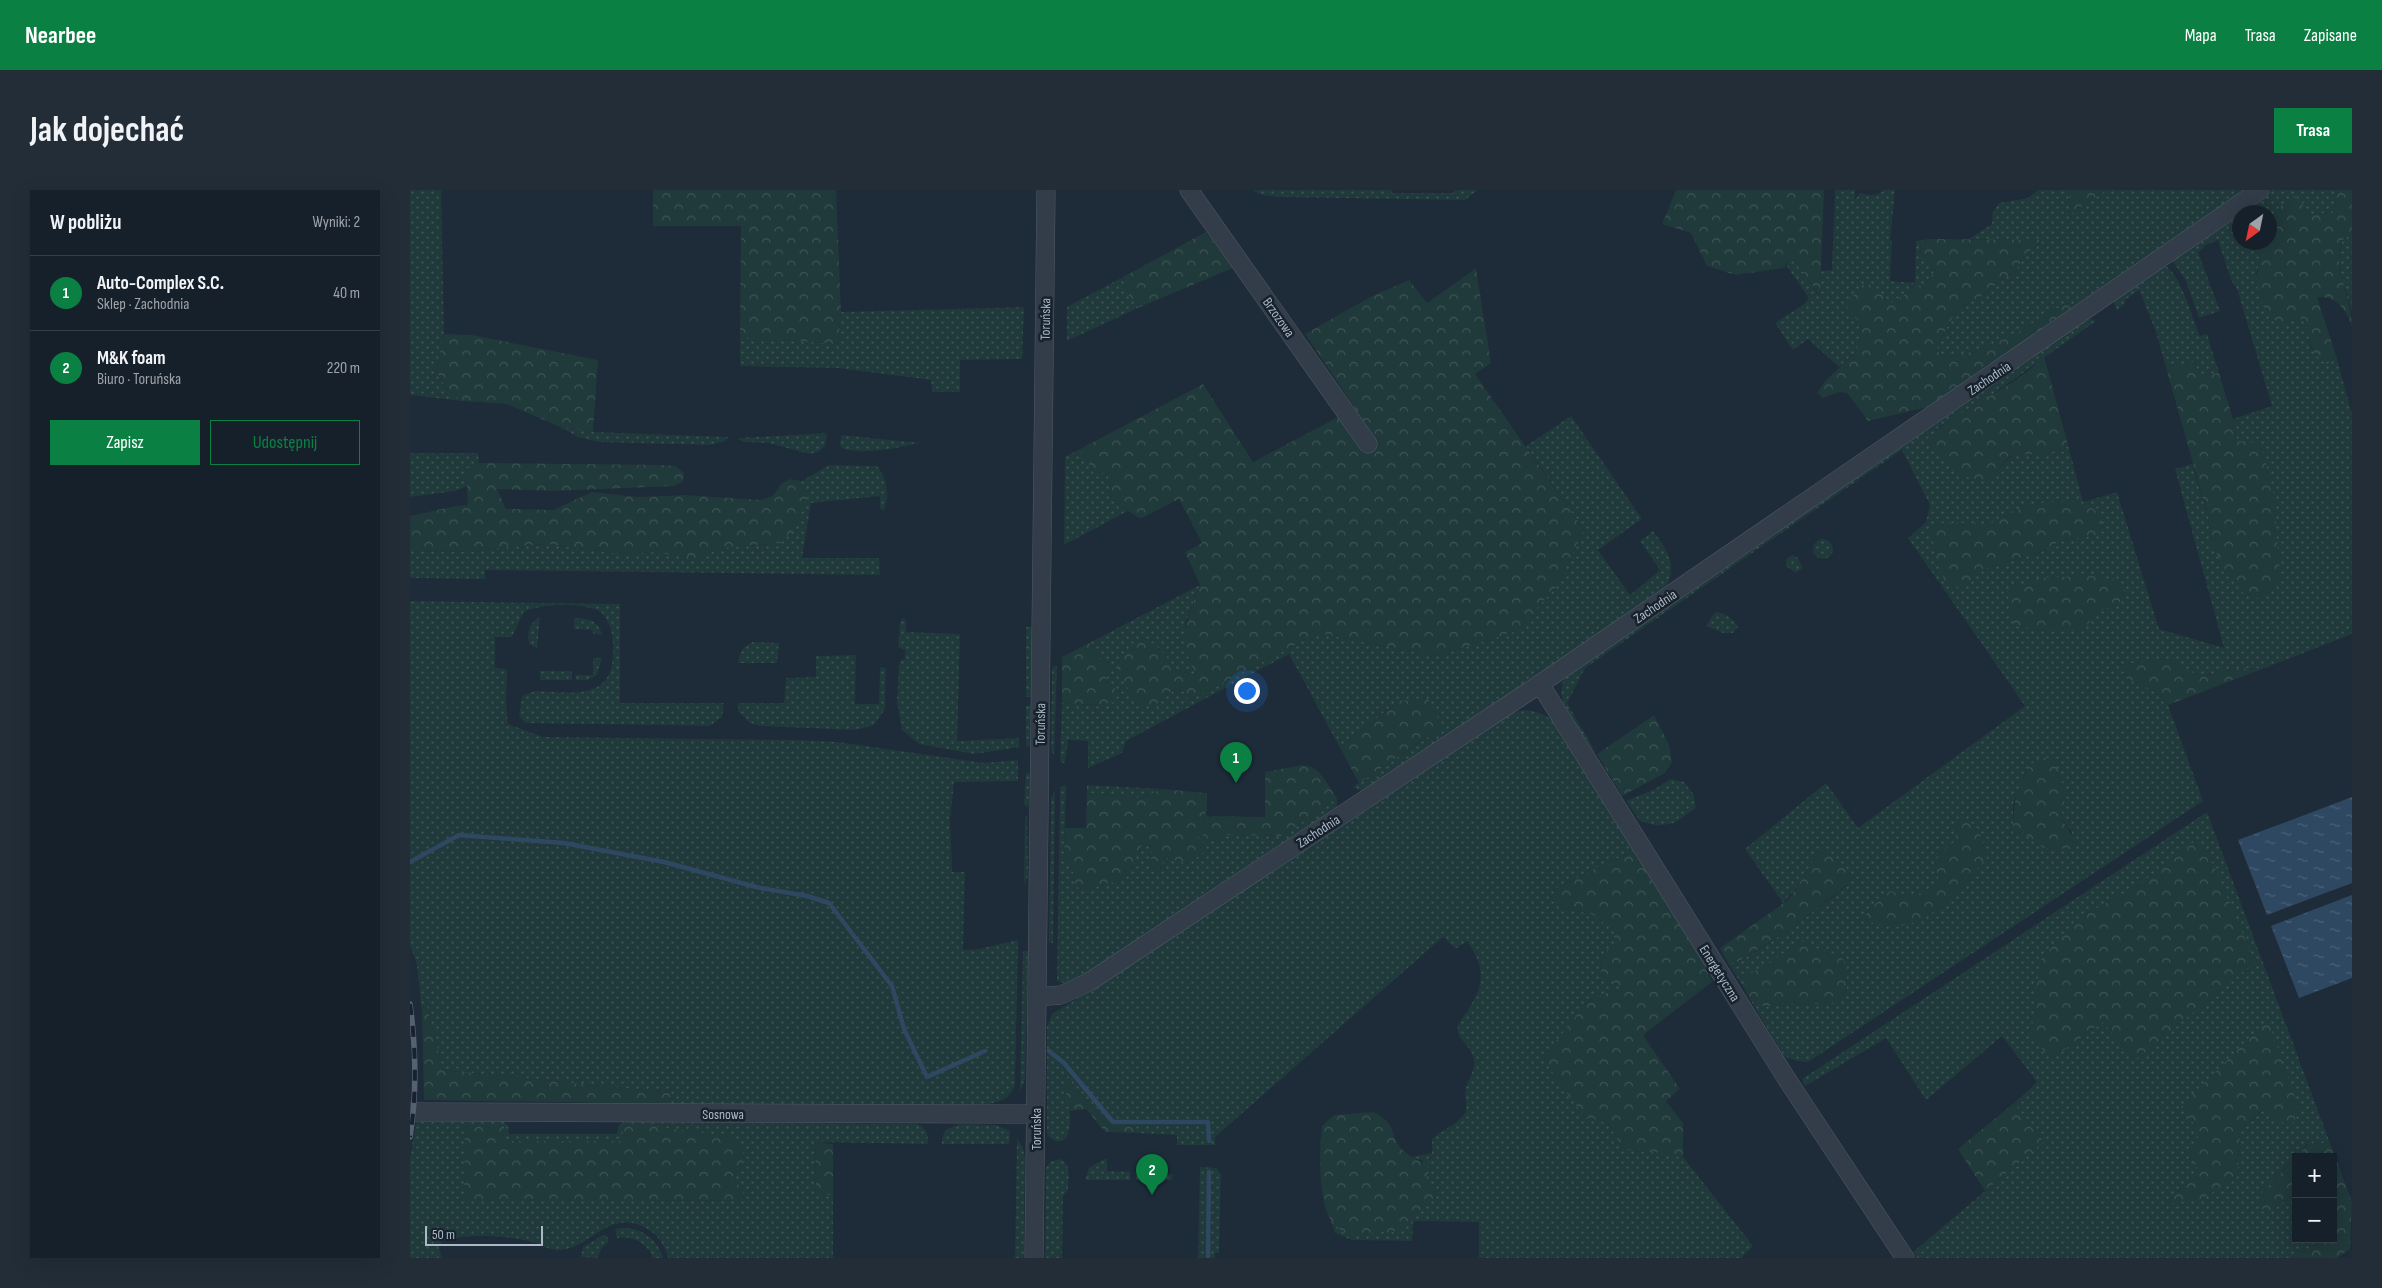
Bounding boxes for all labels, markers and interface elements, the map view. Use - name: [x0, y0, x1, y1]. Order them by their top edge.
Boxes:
- text: Nearbee: [25, 21, 96, 50]
- text: Mapa: [2185, 25, 2217, 46]
- text: Trasa: [2245, 25, 2276, 46]
- text: Zapisane: [2304, 25, 2357, 46]
- button: Trasa: [2274, 108, 2352, 153]
- text: Jak dojechać: [30, 109, 184, 152]
- north arrow: [2232, 205, 2277, 250]
- text: W pobliżu: [50, 210, 121, 235]
- text: Wyniki: 2: [312, 213, 360, 232]
- text: Auto-Complex S.C.: [97, 272, 224, 295]
- text: 1: [63, 284, 69, 303]
- text: 40 m: [333, 284, 360, 303]
- street label: Brzozowa: [1259, 294, 1298, 340]
- text: Sklep · Zachodnia: [97, 295, 189, 314]
- street label: Toruńska: [1037, 298, 1054, 340]
- text: M&K foam: [97, 347, 166, 370]
- street label: Zachodnia: [1965, 358, 2014, 399]
- text: 2: [62, 359, 70, 378]
- text: 220 m: [327, 359, 360, 378]
- text: Biuro · Toruńska: [97, 370, 181, 389]
- button: Zapisz: [50, 420, 200, 465]
- button: Udostępnij: [210, 420, 360, 465]
- street label: Zachodnia: [1631, 586, 1680, 627]
- your location: [1234, 678, 1260, 704]
- street label: Toruńska: [1032, 703, 1049, 745]
- pin: 1: [1220, 742, 1252, 783]
- street label: Zachodnia: [1293, 811, 1343, 852]
- street label: Energetyczna: [1696, 942, 1744, 1005]
- street label: Sosnowa: [702, 1106, 744, 1123]
- street label: Toruńska: [1028, 1108, 1045, 1150]
- map controls: [2292, 1153, 2337, 1243]
- button: +: [2292, 1153, 2337, 1198]
- pin: 2: [1136, 1154, 1168, 1195]
- button: −: [2292, 1198, 2337, 1243]
- scale bar: [425, 1223, 542, 1246]
- text: 50 m: [432, 1226, 455, 1243]

